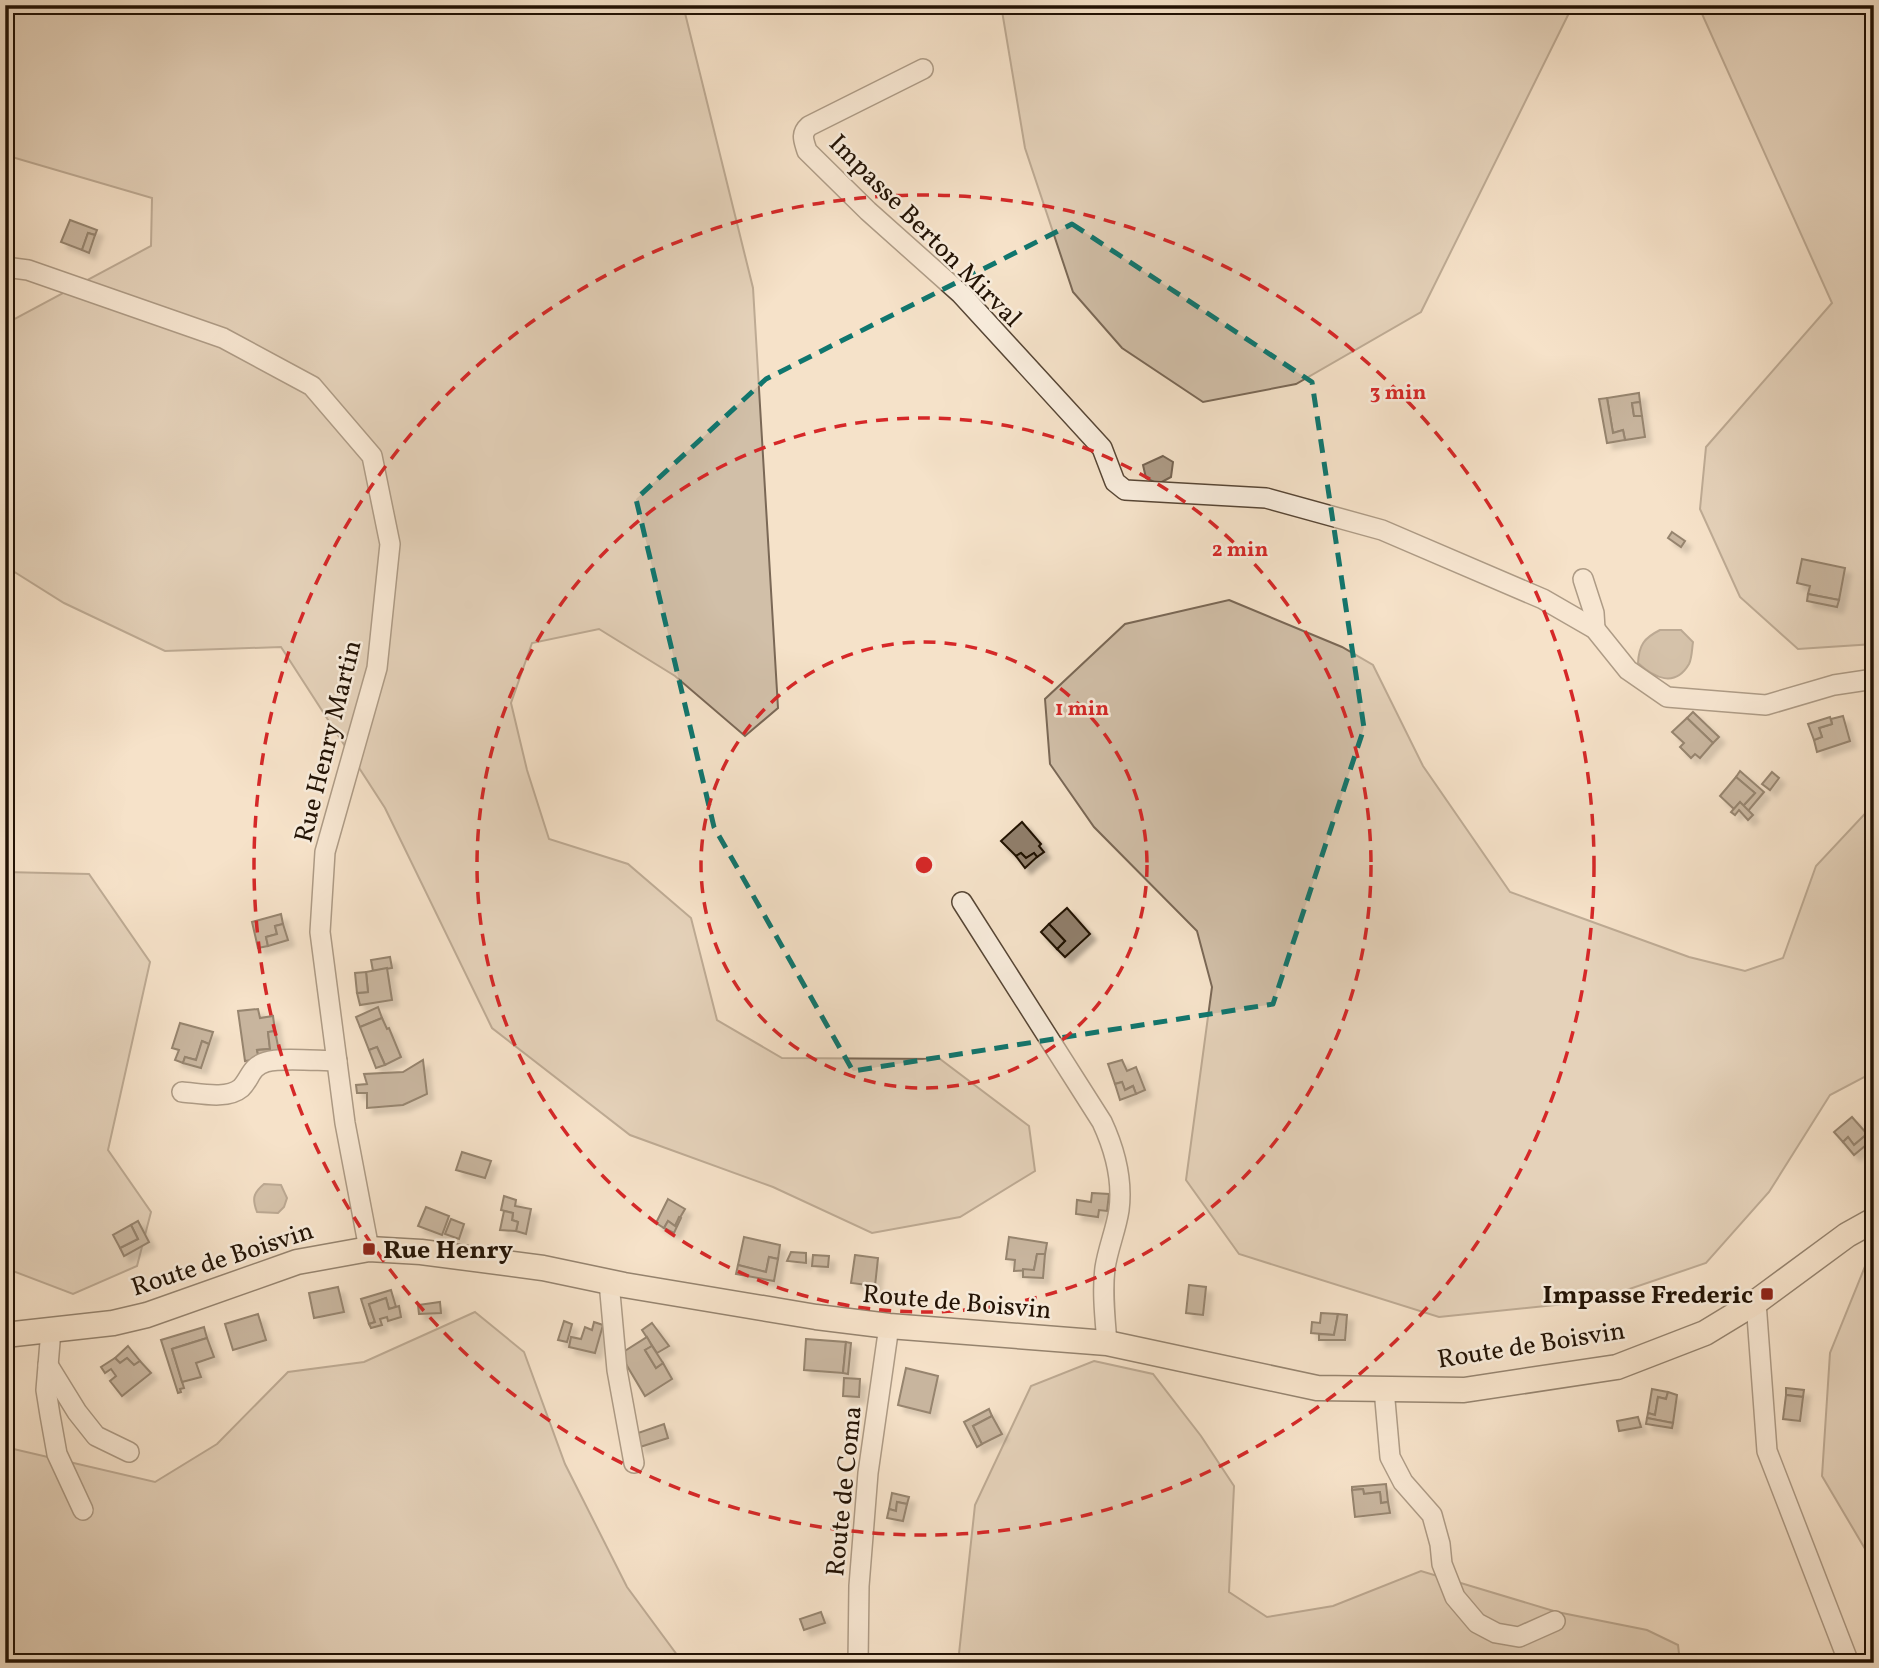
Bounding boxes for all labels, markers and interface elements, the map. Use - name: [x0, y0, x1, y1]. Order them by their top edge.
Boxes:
- street label: Impasse Berton Mirval: [820, 127, 1029, 336]
- text: 3 min: [1370, 379, 1426, 408]
- text: 2 min: [1212, 536, 1268, 565]
- street label: Rue Henry Martin: [286, 637, 371, 846]
- text: 1 min: [1055, 695, 1109, 724]
- centre of rings: [912, 853, 936, 877]
- street label: Route de Boisvin: [127, 1213, 318, 1306]
- place label: Rue Henry: [383, 1233, 514, 1269]
- marker: Rue Henry: [361, 1241, 377, 1257]
- street label: Route de Boisvin: [861, 1277, 1053, 1329]
- place label: Impasse Frederic: [1543, 1278, 1753, 1314]
- marker: Impasse Frederic: [1759, 1286, 1775, 1302]
- street label: Route de Boisvin: [1435, 1313, 1628, 1379]
- street label: Route de Coma: [818, 1404, 872, 1578]

